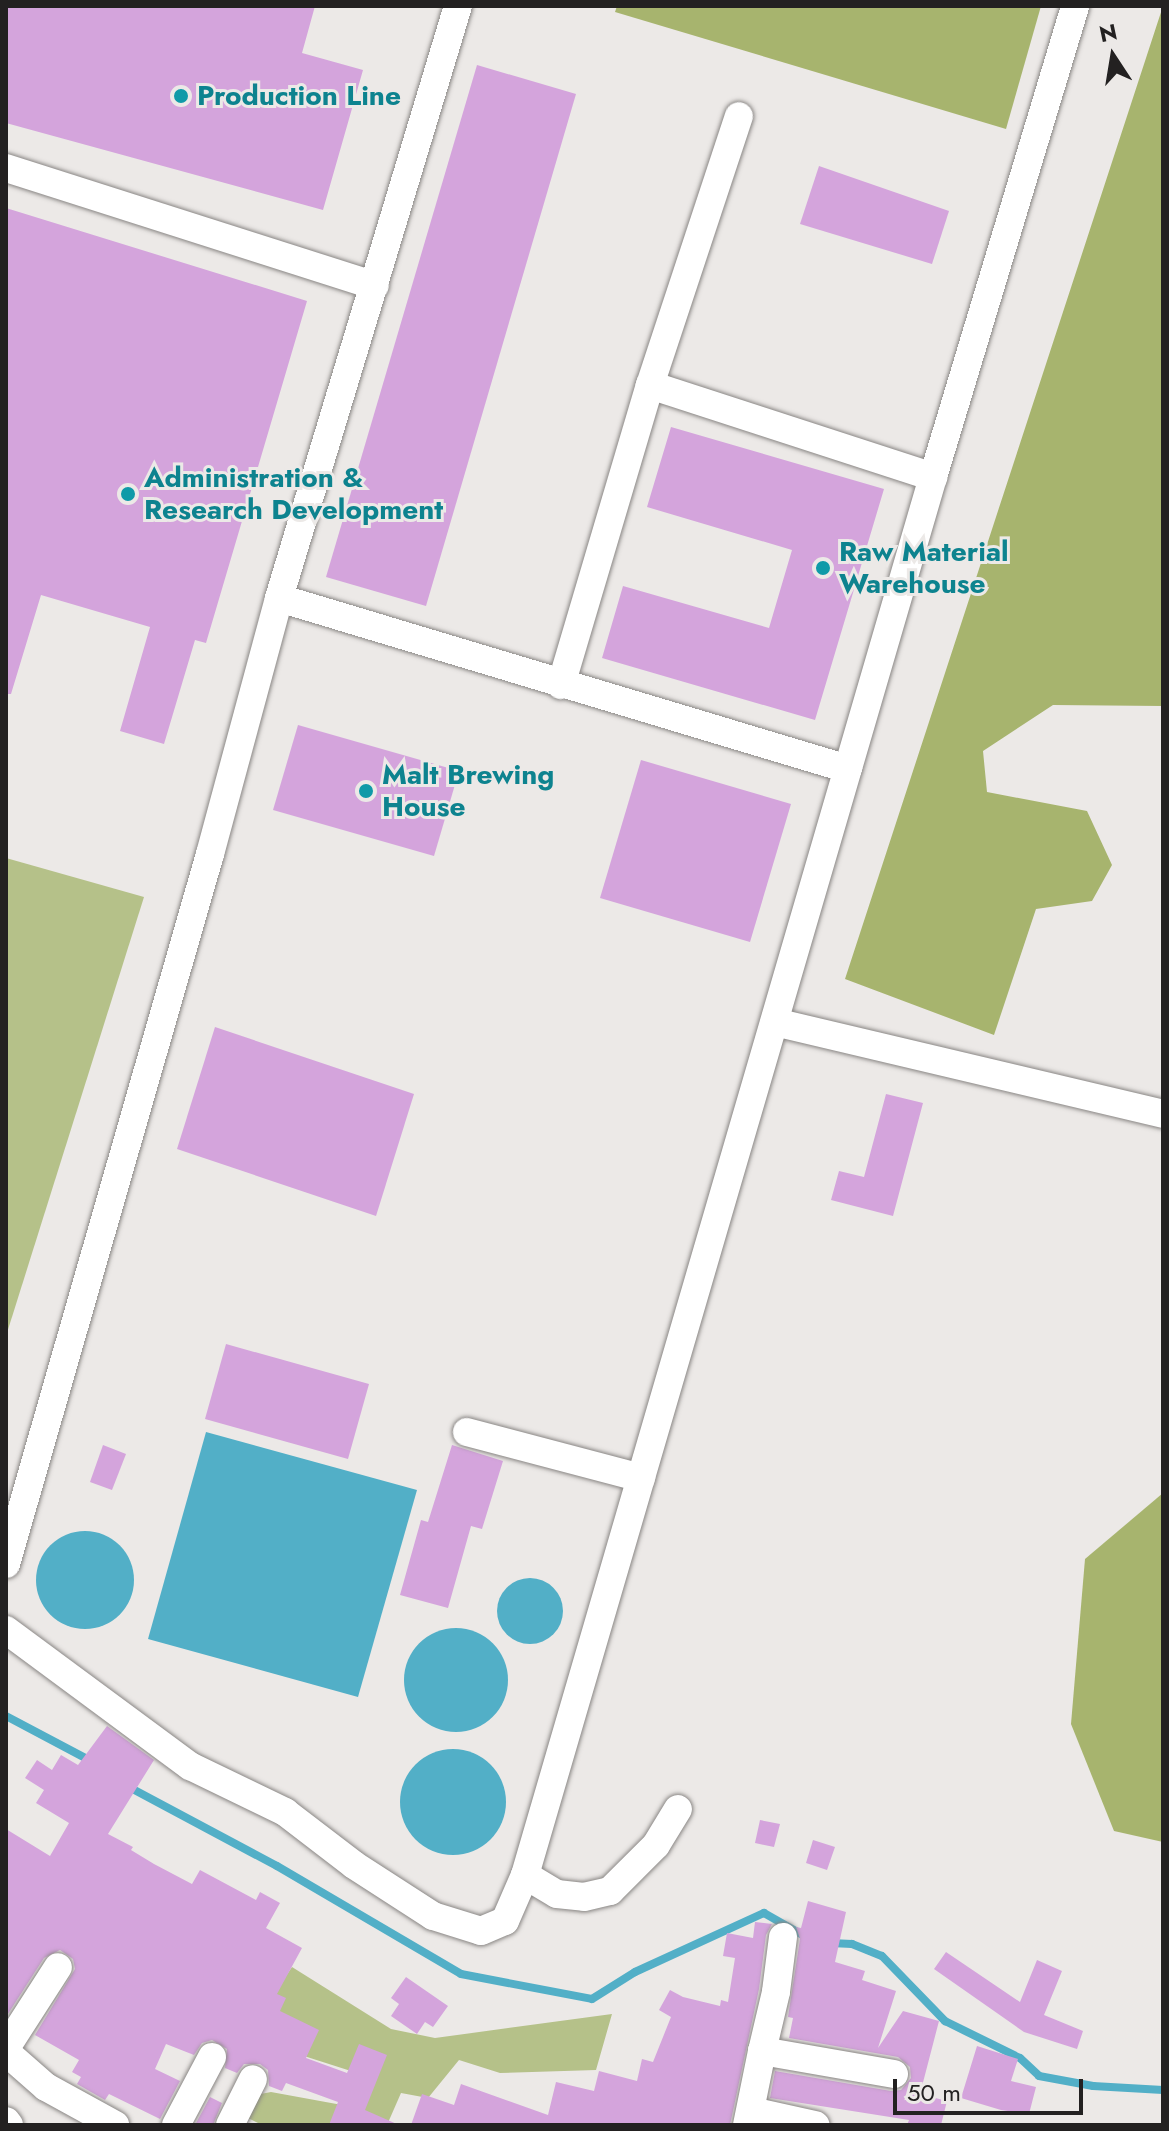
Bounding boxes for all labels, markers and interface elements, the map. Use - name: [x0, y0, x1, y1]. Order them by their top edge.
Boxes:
- text: N: [1096, 15, 1120, 50]
- north arrow: [1073, 16, 1153, 96]
- place label: Production Line: [197, 79, 401, 113]
- marker: Production Line: [172, 87, 190, 105]
- place label: Administration & Research Development: [144, 461, 443, 527]
- marker: Administration & Research Development: [119, 485, 137, 503]
- place label: Raw Material Warehouse: [839, 535, 1009, 601]
- marker: Raw Material Warehouse: [814, 559, 832, 577]
- place label: Malt Brewing House: [382, 758, 554, 824]
- marker: Malt Brewing House: [357, 782, 375, 800]
- scale bar: [897, 2063, 1087, 2113]
- text: 50 m: [907, 2075, 961, 2110]

